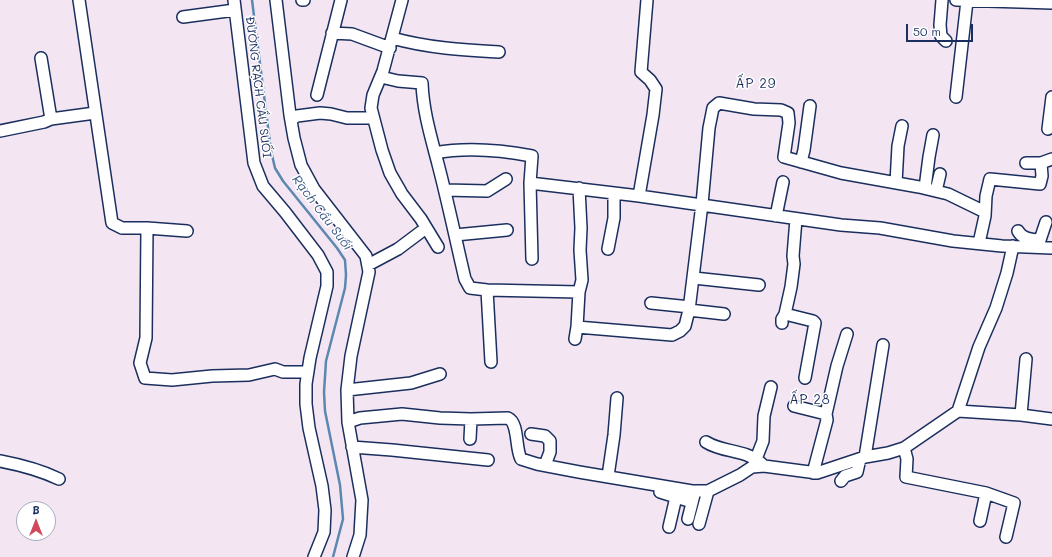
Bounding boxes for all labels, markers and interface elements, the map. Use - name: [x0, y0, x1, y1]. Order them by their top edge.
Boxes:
- street label: ĐƯỜNG RẠCH CẦU SUỐI: [242, 15, 274, 159]
- scale bar: [908, 16, 975, 42]
- text: 50 m: [913, 23, 941, 39]
- district label: ẤP 29: [735, 76, 777, 92]
- water label: Rạch Cầu Suối: [289, 172, 355, 254]
- district label: ẤP 28: [789, 392, 831, 408]
- north arrow: [16, 501, 56, 541]
- text: B: [32, 502, 40, 517]

